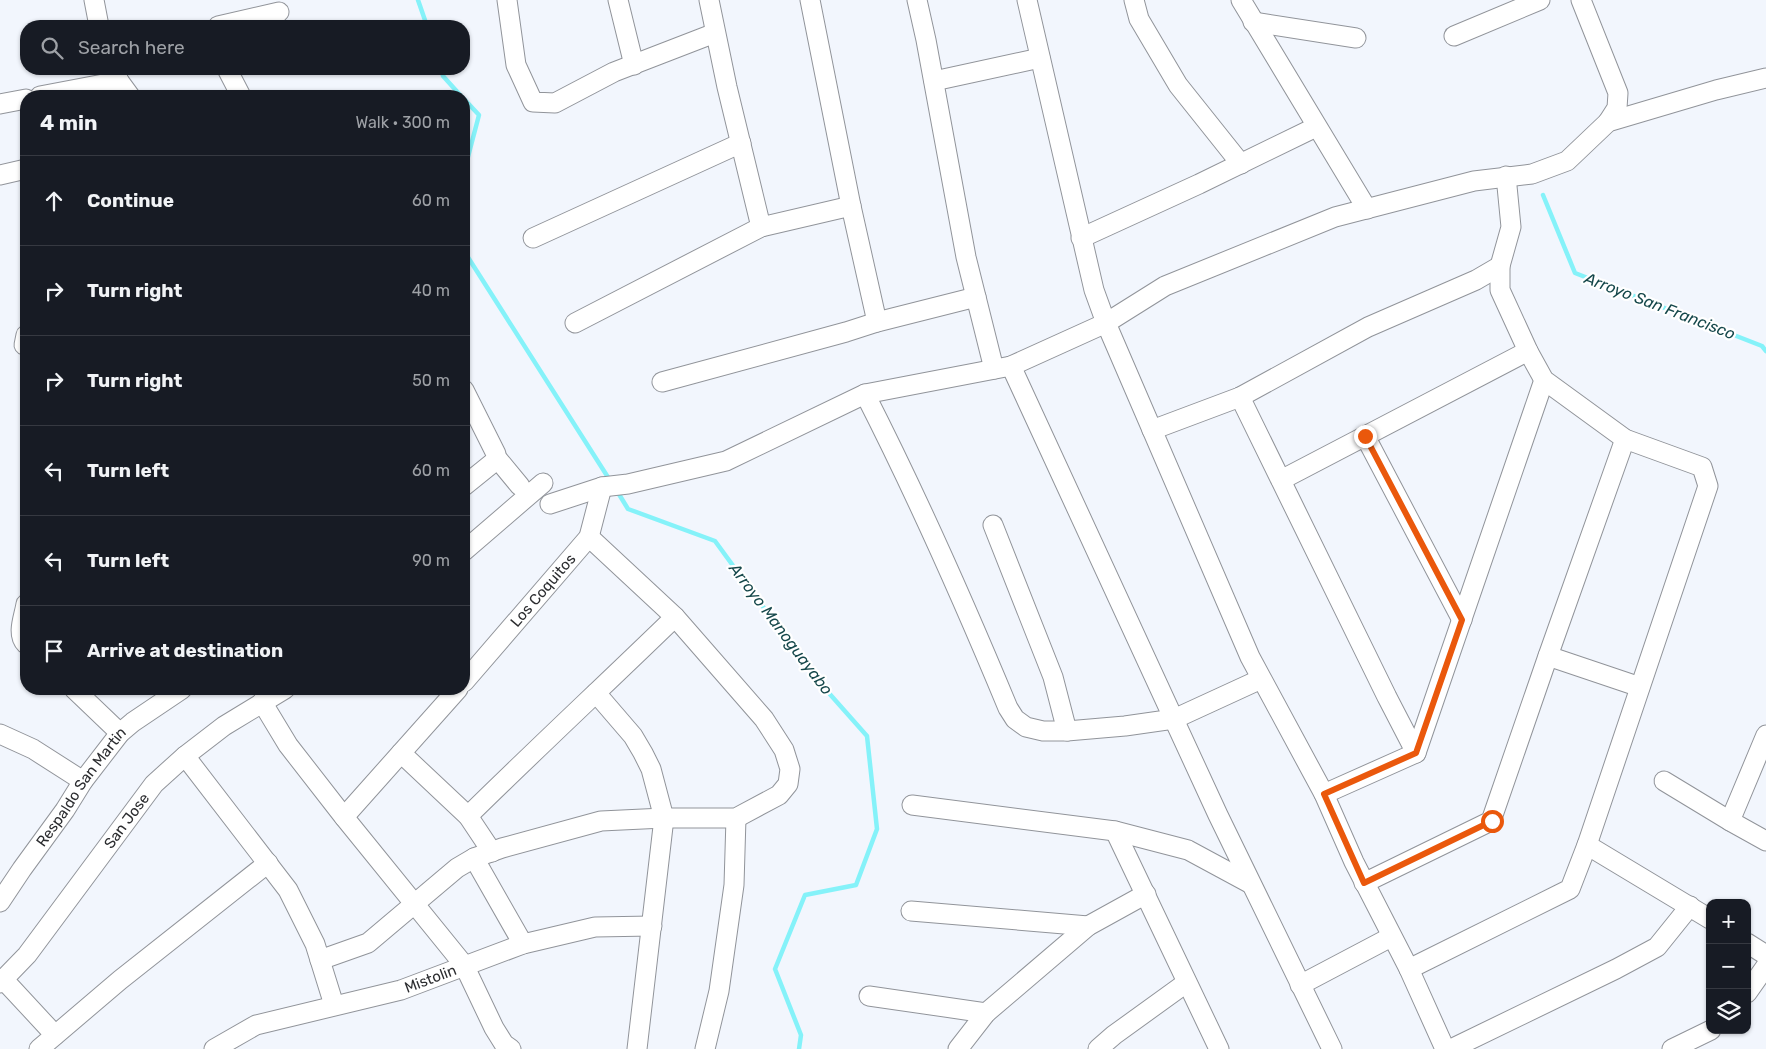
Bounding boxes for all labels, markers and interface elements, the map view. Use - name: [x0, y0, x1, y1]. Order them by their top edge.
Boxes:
- search box: [20, 20, 470, 75]
- icon: search: [38, 34, 66, 62]
- text: Search here: [78, 36, 185, 59]
- text: 4 min: [40, 110, 98, 135]
- text: Walk · 300 m: [356, 113, 450, 132]
- icon: ahead: [40, 187, 68, 215]
- text: Continue: [87, 189, 174, 212]
- text: 60 m: [412, 191, 450, 210]
- water label: Arroyo San Francisco: [1581, 268, 1738, 343]
- icon: right: [40, 277, 68, 305]
- text: Turn right: [87, 279, 182, 302]
- text: 40 m: [412, 281, 450, 300]
- icon: right: [40, 367, 68, 395]
- text: Turn right: [87, 369, 182, 392]
- text: 50 m: [412, 371, 450, 390]
- route end: [1354, 425, 1377, 448]
- icon: left: [40, 457, 68, 485]
- text: Turn left: [87, 459, 169, 482]
- text: 60 m: [412, 461, 450, 480]
- icon: left: [40, 547, 68, 575]
- text: Turn left: [87, 549, 169, 572]
- street label: Los Coquitos: [507, 550, 580, 631]
- text: 90 m: [412, 551, 450, 570]
- water label: Arroyo Manoguayabo: [725, 559, 837, 699]
- icon: arrive: [40, 637, 68, 665]
- text: Arrive at destination: [87, 639, 283, 662]
- street label: Respaldo San Martin: [32, 723, 130, 850]
- street label: San Jose: [100, 790, 153, 852]
- route start: [1481, 810, 1504, 833]
- map controls: [1706, 899, 1751, 1034]
- button: +: [1706, 899, 1751, 944]
- button: −: [1706, 944, 1751, 989]
- street label: Mistolin: [402, 961, 459, 997]
- button: layers: [1706, 989, 1751, 1034]

